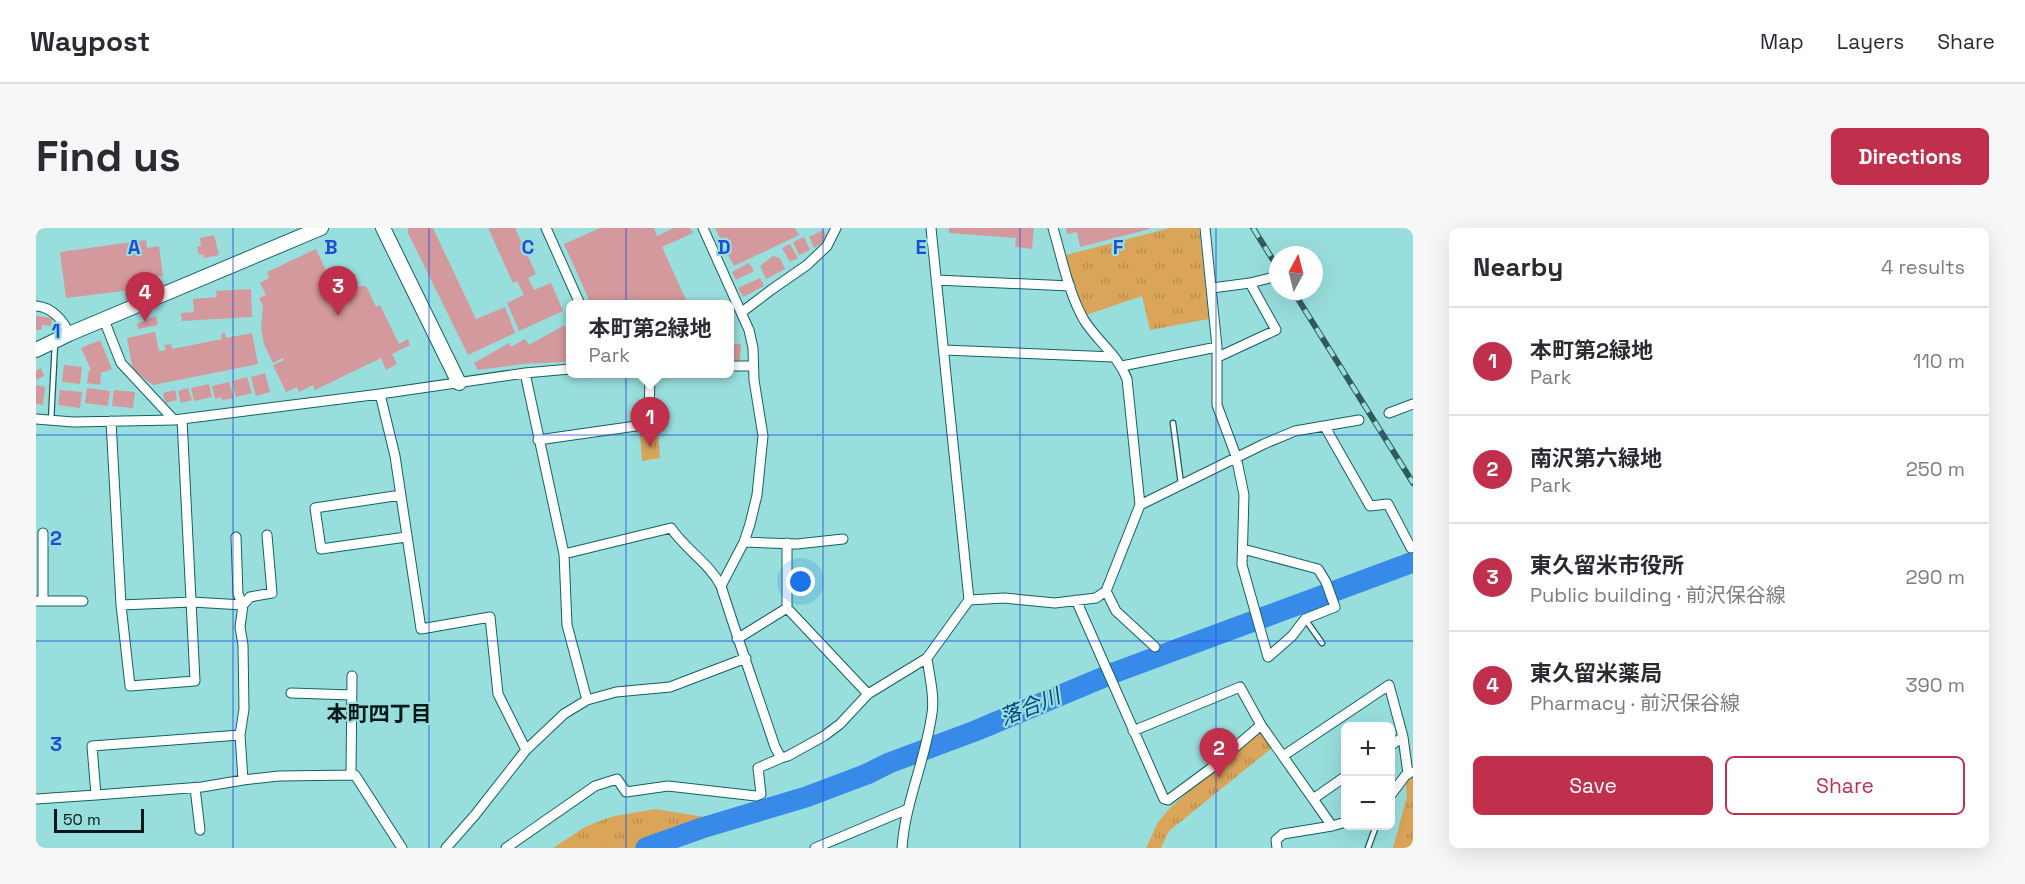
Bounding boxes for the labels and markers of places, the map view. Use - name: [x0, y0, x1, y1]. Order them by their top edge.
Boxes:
- pin: 3: [318, 266, 358, 316]
- pin: 4: [126, 272, 164, 322]
- pin: 1: [630, 398, 670, 447]
- pin: 2: [1200, 728, 1238, 778]

